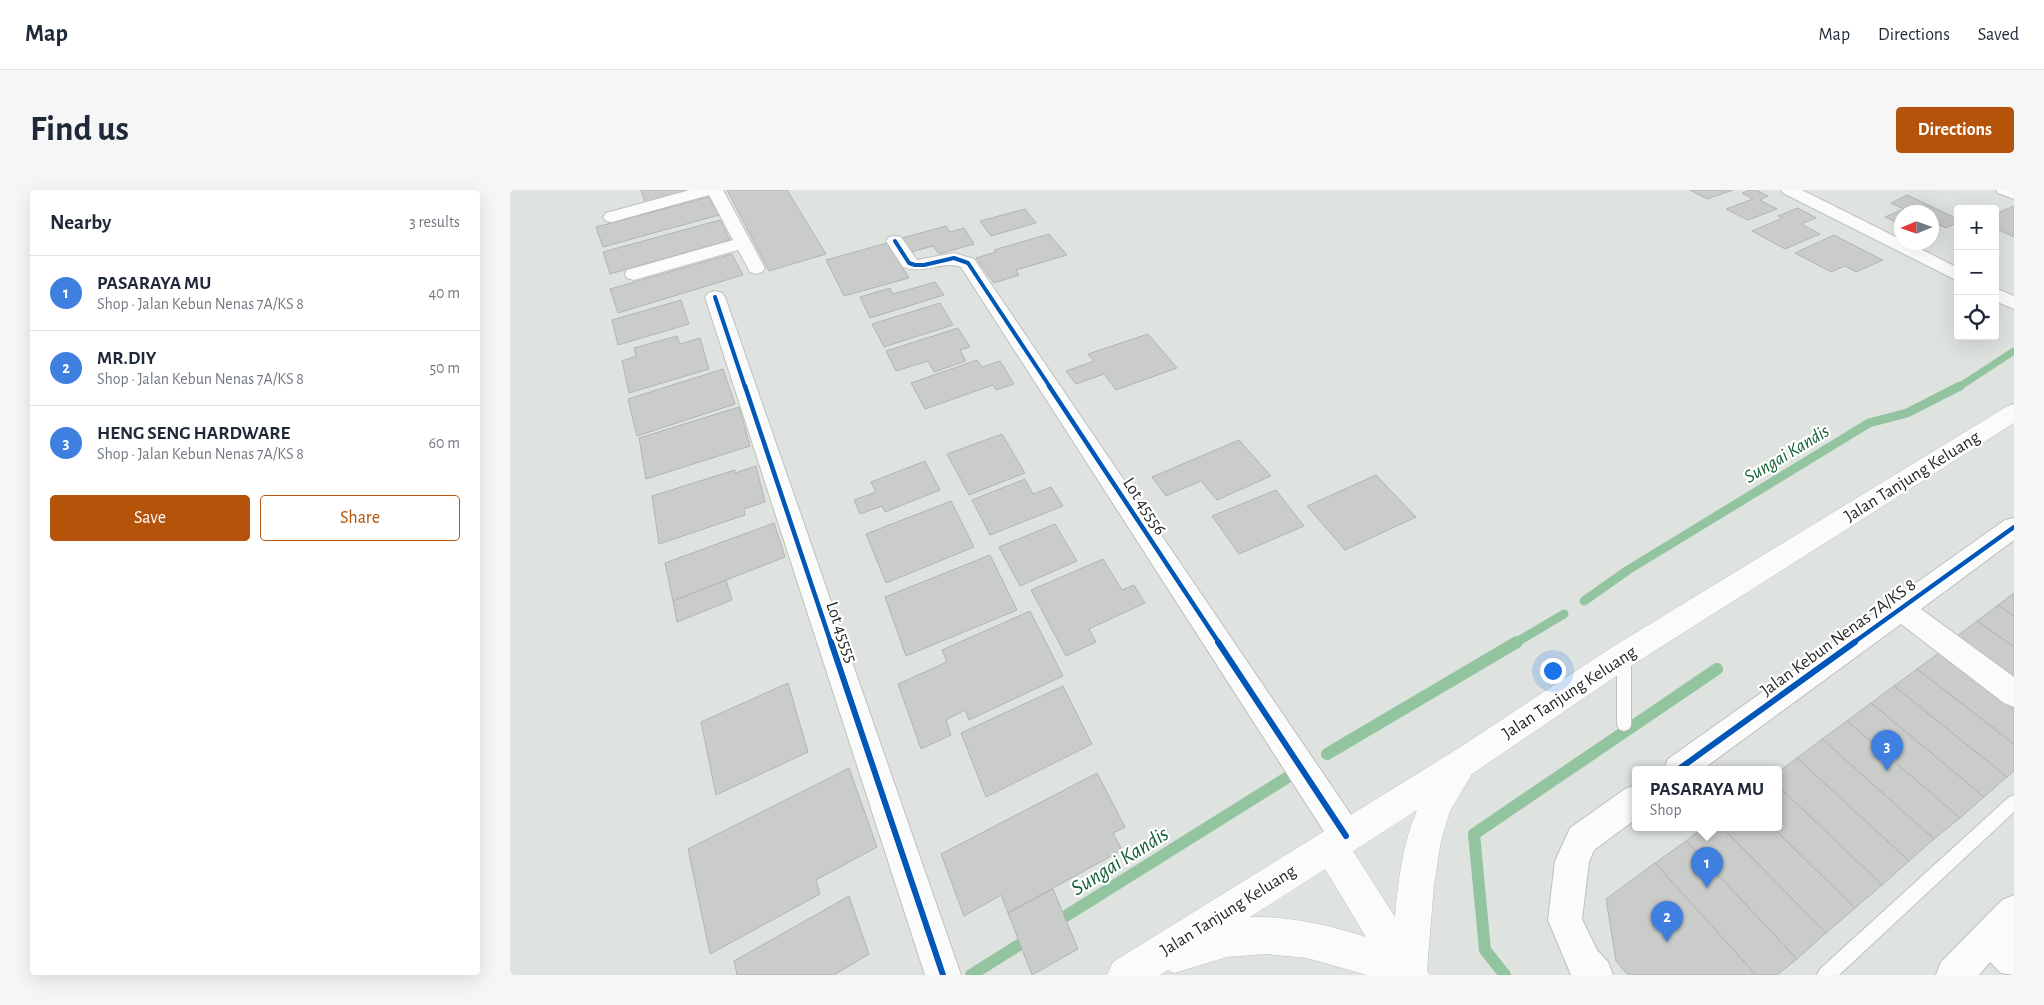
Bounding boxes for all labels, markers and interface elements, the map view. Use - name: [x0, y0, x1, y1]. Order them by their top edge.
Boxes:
- text: Map: [25, 22, 68, 46]
- text: Map: [1819, 26, 1850, 44]
- text: Directions: [1878, 26, 1950, 44]
- text: Saved: [1978, 26, 2019, 44]
- button: Directions: [1896, 107, 2014, 153]
- text: Find us: [30, 112, 129, 147]
- north arrow: [1894, 205, 1939, 250]
- map controls: [1954, 205, 1999, 340]
- button: +: [1954, 205, 1999, 250]
- text: Nearby: [50, 212, 111, 233]
- text: 3 results: [409, 214, 460, 230]
- button: −: [1954, 250, 1999, 295]
- text: PASARAYA MU: [97, 274, 211, 293]
- text: 1: [63, 285, 69, 301]
- text: 40 m: [428, 285, 460, 301]
- button: locate: [1954, 295, 1999, 340]
- text: Shop · Jalan Kebun Nenas 7A/KS 8: [97, 296, 304, 312]
- text: MR.DIY: [97, 349, 156, 368]
- text: 2: [62, 360, 70, 376]
- text: 50 m: [429, 360, 460, 376]
- text: Shop · Jalan Kebun Nenas 7A/KS 8: [97, 371, 304, 387]
- water label: Sungai Kandis: [1741, 422, 1833, 487]
- text: HENG SENG HARDWARE: [97, 424, 290, 443]
- street label: Jalan Tanjung Keluang: [1842, 428, 1984, 526]
- text: 3: [63, 435, 69, 451]
- text: 60 m: [429, 435, 460, 451]
- text: Shop · Jalan Kebun Nenas 7A/KS 8: [97, 446, 304, 462]
- street label: Lot 45556: [1119, 475, 1169, 538]
- button: Save: [50, 495, 250, 541]
- button: Share: [260, 495, 460, 541]
- street label: Jalan Kebun Nenas 7A/KS 8: [1758, 576, 1920, 700]
- street label: Lot 45555: [822, 599, 860, 665]
- street label: Jalan Tanjung Keluang: [1499, 643, 1640, 743]
- your location: [1540, 658, 1566, 684]
- pin: 3: [1871, 730, 1903, 771]
- popup: [1632, 766, 1782, 831]
- text: PASARAYA MU: [1650, 780, 1764, 799]
- text: Shop: [1650, 802, 1682, 818]
- water label: Sungai Kandis: [1067, 822, 1172, 899]
- pin: 1: [1691, 847, 1723, 888]
- street label: Jalan Tanjung Keluang: [1158, 862, 1300, 960]
- pin: 2: [1651, 901, 1683, 942]

